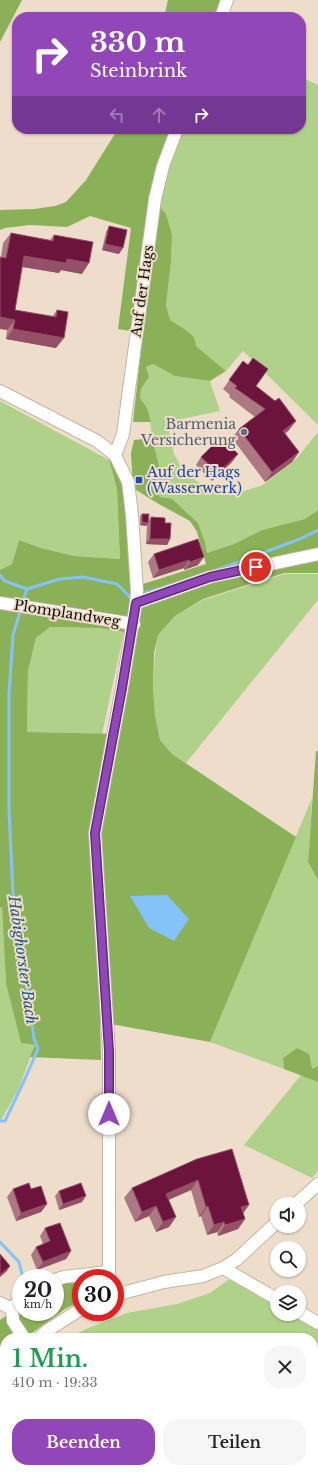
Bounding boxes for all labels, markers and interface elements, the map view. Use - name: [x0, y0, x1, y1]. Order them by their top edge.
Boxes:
- text: 330 m: [90, 25, 185, 60]
- icon: right: [24, 28, 76, 80]
- text: Steinbrink: [90, 60, 187, 82]
- icon: left: [106, 104, 128, 126]
- icon: ahead: [148, 104, 170, 126]
- icon: right: [190, 104, 212, 126]
- street label: Auf der Hags: [126, 244, 157, 339]
- place label: Barmenia Versicherung: [140, 415, 237, 449]
- marker: Barmenia Versicherung: [239, 427, 249, 437]
- place label: Auf der Hags (Wasserwerk): [146, 463, 242, 497]
- marker: Auf der Hags (Wasserwerk): [134, 475, 144, 485]
- pin: [239, 550, 273, 584]
- icon: arrive: [245, 556, 267, 578]
- street label: Plomplandweg: [13, 596, 122, 630]
- water label: Habighorster Bach: [4, 893, 42, 1026]
- position arrow: [88, 1093, 130, 1135]
- map controls: [270, 1197, 306, 1321]
- button: sound: [270, 1197, 306, 1233]
- button: search: [270, 1241, 306, 1277]
- speed limit sign: 30: [72, 1269, 124, 1321]
- text: 20: [24, 1278, 52, 1302]
- button: layers: [270, 1285, 306, 1321]
- text: km/h: [24, 1298, 52, 1311]
- text: 1 Min.: [12, 1344, 88, 1373]
- button: close: [264, 1346, 306, 1388]
- text: 410 m · 19:33: [12, 1374, 97, 1391]
- button: Beenden: [12, 1419, 155, 1465]
- button: Teilen: [163, 1419, 306, 1465]

